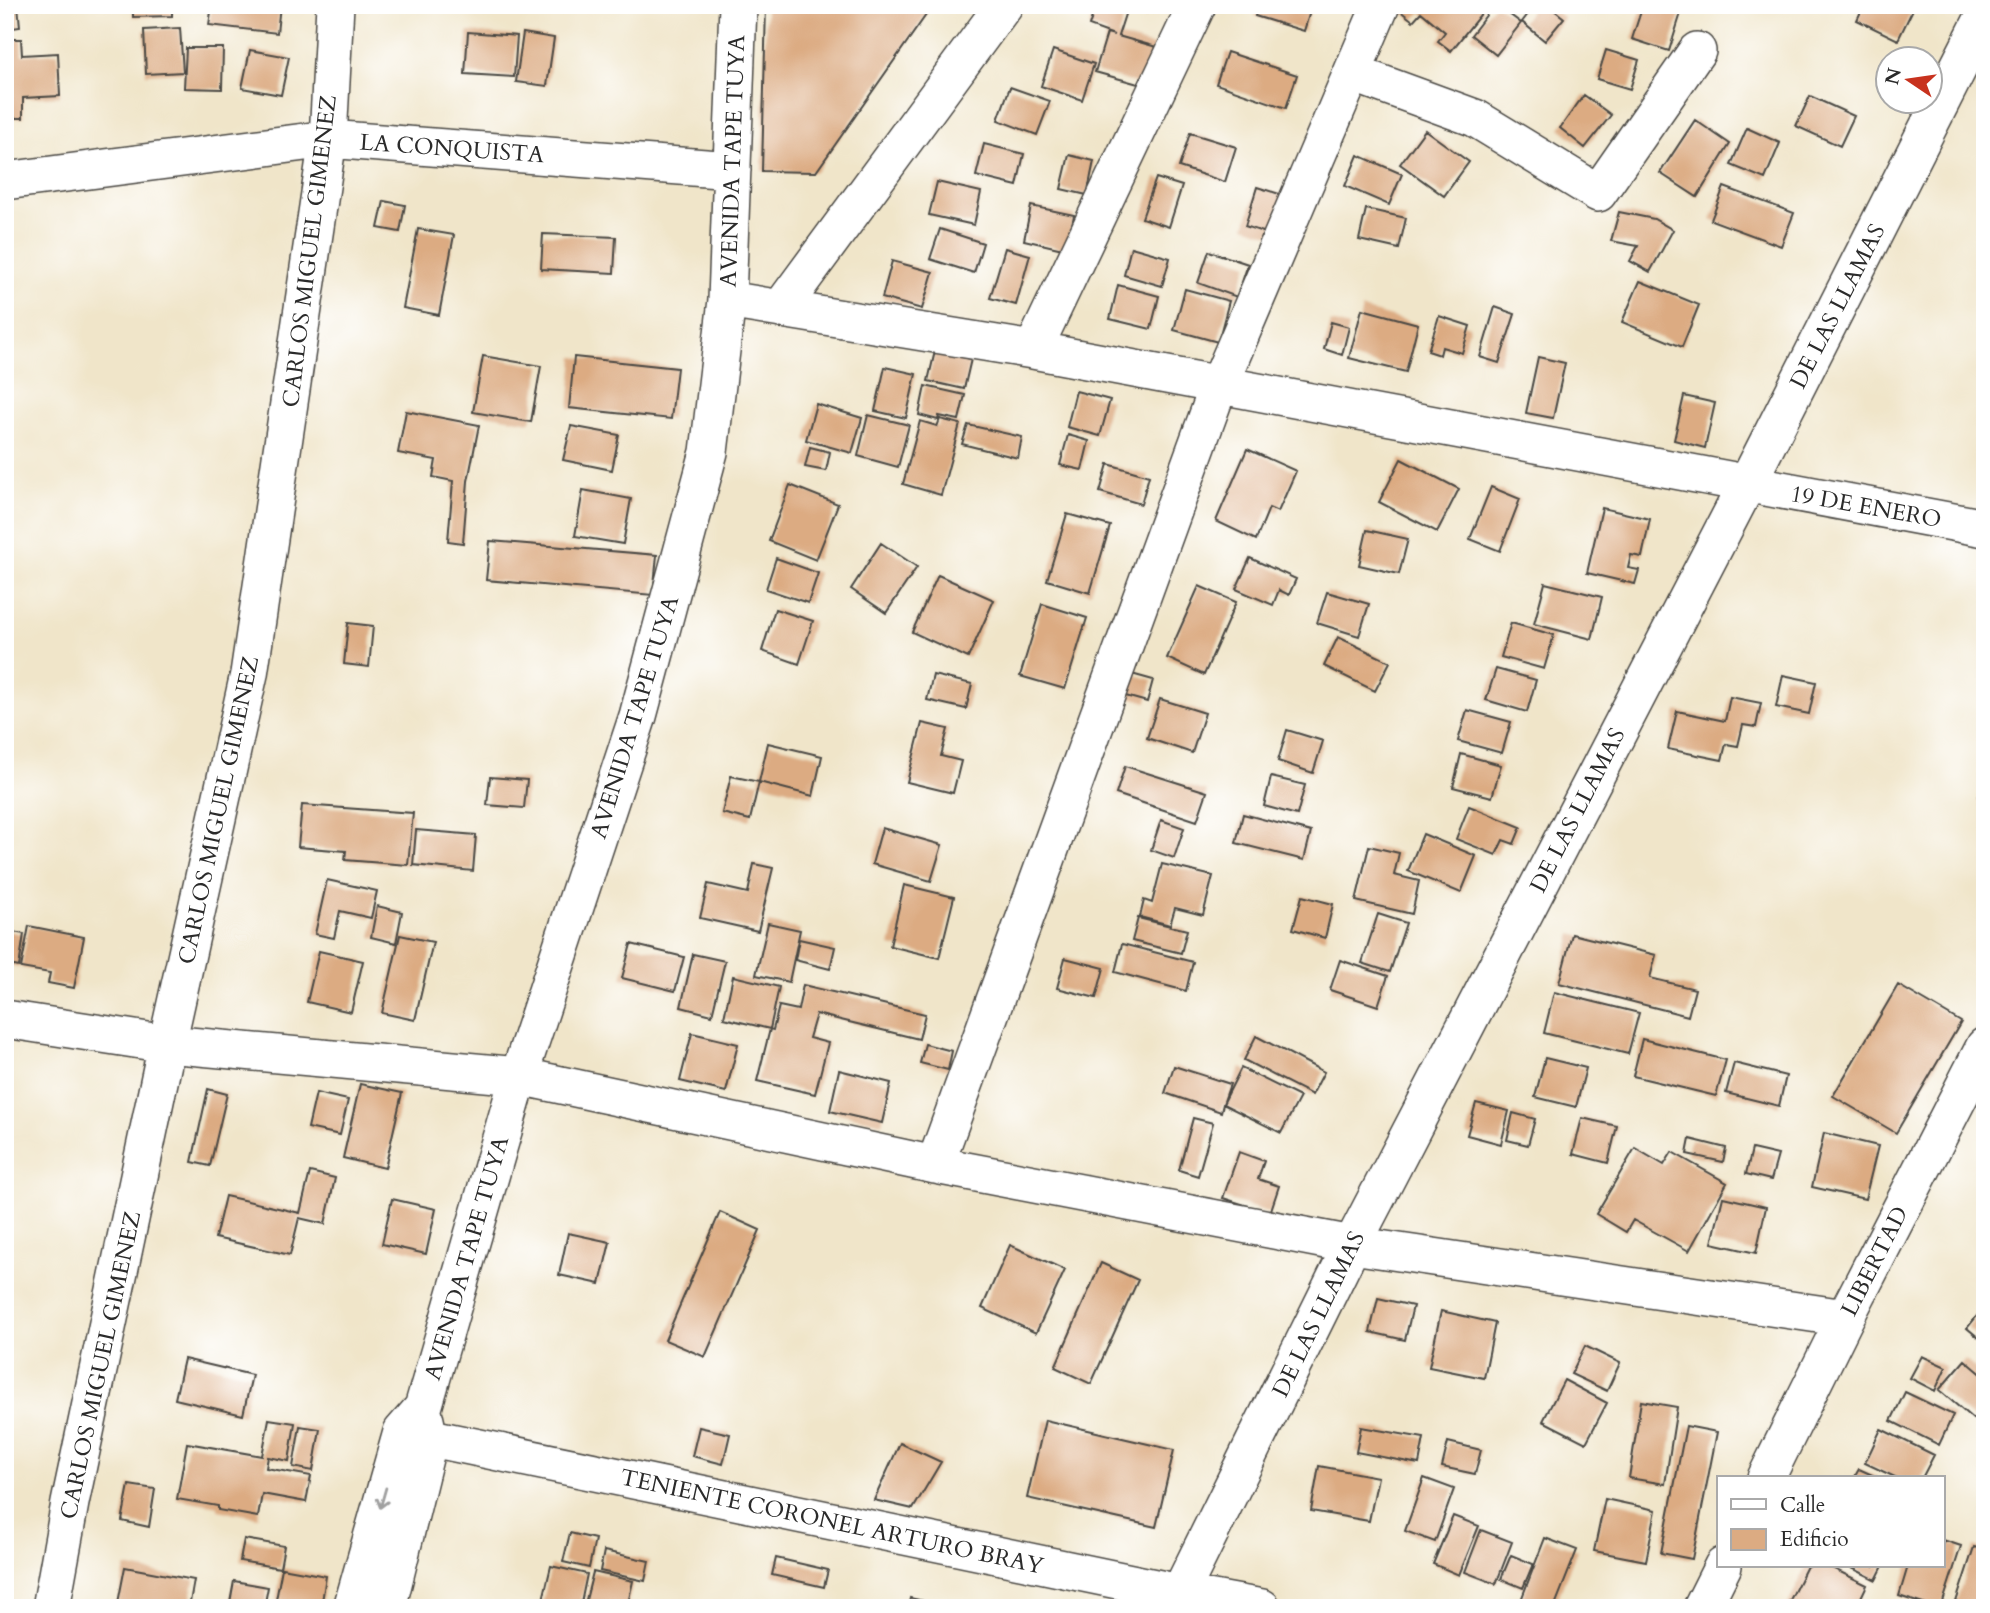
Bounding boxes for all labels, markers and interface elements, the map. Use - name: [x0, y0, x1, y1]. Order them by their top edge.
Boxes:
- street label: AVENIDA TAPE TUYA: [713, 34, 752, 288]
- north arrow: [1874, 46, 1944, 116]
- text: N: [1879, 65, 1908, 87]
- street label: CARLOS MIGUEL GIMENEZ: [275, 93, 344, 409]
- street label: LA CONQUISTA: [359, 127, 546, 170]
- street label: DE LAS LLAMAS: [1783, 219, 1892, 394]
- street label: 19 DE ENERO: [1788, 478, 1944, 535]
- street label: AVENIDA TAPE TUYA: [583, 591, 686, 842]
- street label: CARLOS MIGUEL GIMENEZ: [171, 653, 266, 967]
- street label: DE LAS LLAMAS: [1523, 723, 1632, 898]
- street label: AVENIDA TAPE TUYA: [417, 1132, 516, 1384]
- street label: LIBERTAD: [1834, 1201, 1915, 1321]
- street label: CARLOS MIGUEL GIMENEZ: [53, 1208, 148, 1522]
- street label: DE LAS LLAMAS: [1265, 1226, 1372, 1402]
- street label: TENIENTE CORONEL ARTURO BRAY: [617, 1461, 1047, 1582]
- legend: [1717, 1476, 1944, 1568]
- one-way arrow: [376, 1487, 389, 1509]
- text: Calle: [1780, 1491, 1825, 1520]
- text: Edificio: [1780, 1525, 1849, 1554]

